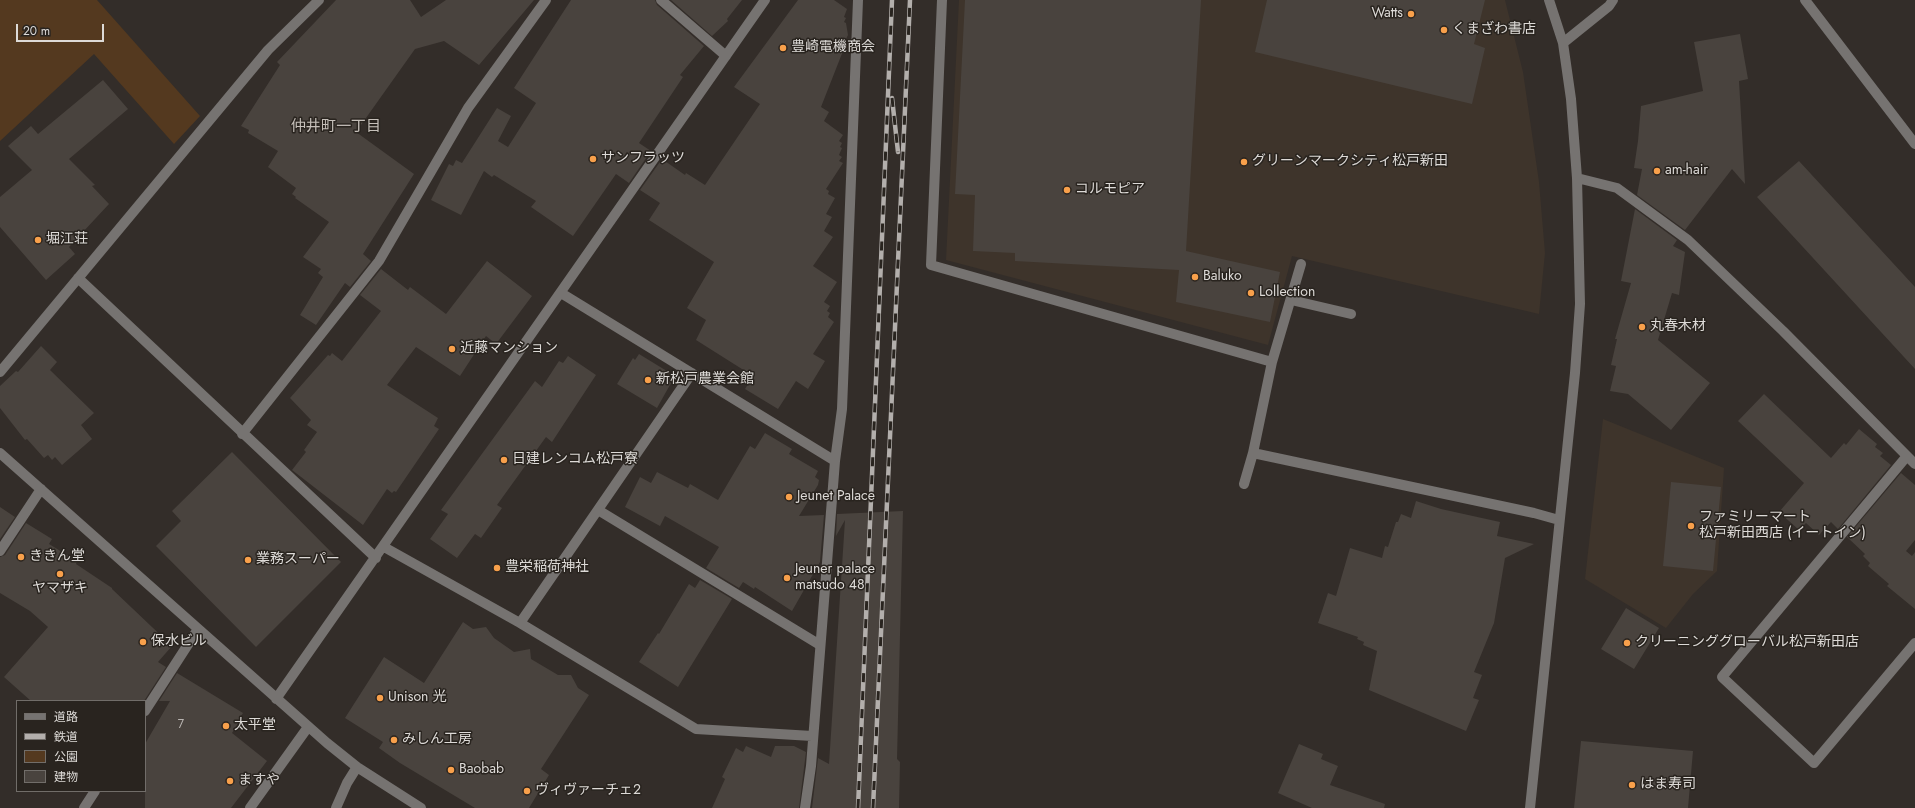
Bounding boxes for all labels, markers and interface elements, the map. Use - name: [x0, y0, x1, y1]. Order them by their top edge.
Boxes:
- place label: Watts: [1371, 6, 1403, 22]
- marker: Watts: [1406, 9, 1416, 19]
- scale bar: [18, 16, 106, 42]
- text: 20 m: [23, 22, 50, 40]
- place label: くまざわ書店: [1452, 22, 1536, 38]
- marker: くまざわ書店: [1439, 25, 1449, 35]
- place label: 豊崎電機商会: [791, 40, 875, 56]
- marker: 豊崎電機商会: [778, 43, 788, 53]
- district label: 仲井町一丁目: [291, 118, 381, 136]
- place label: サンフラッツ: [601, 151, 685, 167]
- marker: サンフラッツ: [588, 154, 598, 164]
- place label: グリーンマークシティ松戸新田: [1252, 154, 1448, 170]
- marker: グリーンマークシティ松戸新田: [1239, 157, 1249, 167]
- place label: am-hair: [1665, 163, 1708, 179]
- marker: am-hair: [1652, 166, 1662, 176]
- place label: コルモピア: [1075, 182, 1145, 198]
- marker: コルモピア: [1062, 185, 1072, 195]
- place label: 堀江荘: [46, 232, 88, 248]
- marker: 堀江荘: [33, 235, 43, 245]
- place label: Baluko: [1203, 269, 1242, 285]
- marker: Baluko: [1190, 272, 1200, 282]
- place label: Lollection: [1259, 285, 1315, 301]
- marker: Lollection: [1246, 288, 1256, 298]
- place label: 丸春木材: [1650, 319, 1706, 335]
- marker: 丸春木材: [1637, 322, 1647, 332]
- place label: 近藤マンション: [460, 341, 558, 357]
- marker: 近藤マンション: [447, 344, 457, 354]
- place label: 新松戸農業会館: [656, 372, 754, 388]
- marker: 新松戸農業会館: [643, 375, 653, 385]
- place label: 日建レンコム松戸寮: [512, 452, 638, 468]
- marker: 日建レンコム松戸寮: [499, 455, 509, 465]
- place label: Jeunet Palace: [797, 489, 875, 505]
- marker: Jeunet Palace: [784, 492, 794, 502]
- place label: ファミリーマート 松戸新田西店 (イートイン): [1699, 510, 1866, 542]
- marker: ファミリーマート 松戸新田西店 (イートイン): [1686, 521, 1696, 531]
- place label: ききん堂: [29, 549, 85, 565]
- marker: ききん堂: [16, 552, 26, 562]
- place label: 業務スーパー: [256, 552, 340, 568]
- marker: 業務スーパー: [243, 555, 253, 565]
- place label: 豊栄稲荷神社: [505, 560, 589, 576]
- place label: Jeuner palace matsudo 48: [795, 562, 875, 594]
- marker: 豊栄稲荷神社: [492, 563, 502, 573]
- marker: ヤマザキ: [55, 569, 65, 579]
- marker: Jeuner palace matsudo 48: [782, 573, 792, 583]
- place label: ヤマザキ: [32, 581, 88, 597]
- place label: 保水ビル: [151, 634, 207, 650]
- place label: クリーニンググローバル松戸新田店: [1635, 635, 1859, 651]
- marker: 保水ビル: [138, 637, 148, 647]
- marker: クリーニンググローバル松戸新田店: [1622, 638, 1632, 648]
- place label: Unison 光: [388, 690, 447, 706]
- marker: Unison 光: [375, 693, 385, 703]
- legend: [16, 700, 146, 792]
- text: 道路: [54, 708, 78, 726]
- house number: 7: [178, 718, 184, 732]
- place label: 太平堂: [234, 718, 276, 734]
- marker: 太平堂: [221, 721, 231, 731]
- text: 鉄道: [54, 728, 78, 746]
- place label: みしん工房: [402, 732, 472, 748]
- marker: みしん工房: [389, 735, 399, 745]
- text: 公園: [54, 748, 78, 766]
- place label: Baobab: [459, 762, 504, 778]
- marker: Baobab: [446, 765, 456, 775]
- text: 建物: [54, 768, 78, 786]
- place label: ますや: [238, 773, 280, 789]
- marker: ますや: [225, 776, 235, 786]
- place label: はま寿司: [1640, 777, 1696, 793]
- marker: はま寿司: [1627, 780, 1637, 790]
- place label: ヴィヴァーチェ2: [535, 783, 641, 799]
- marker: ヴィヴァーチェ2: [522, 786, 532, 796]

